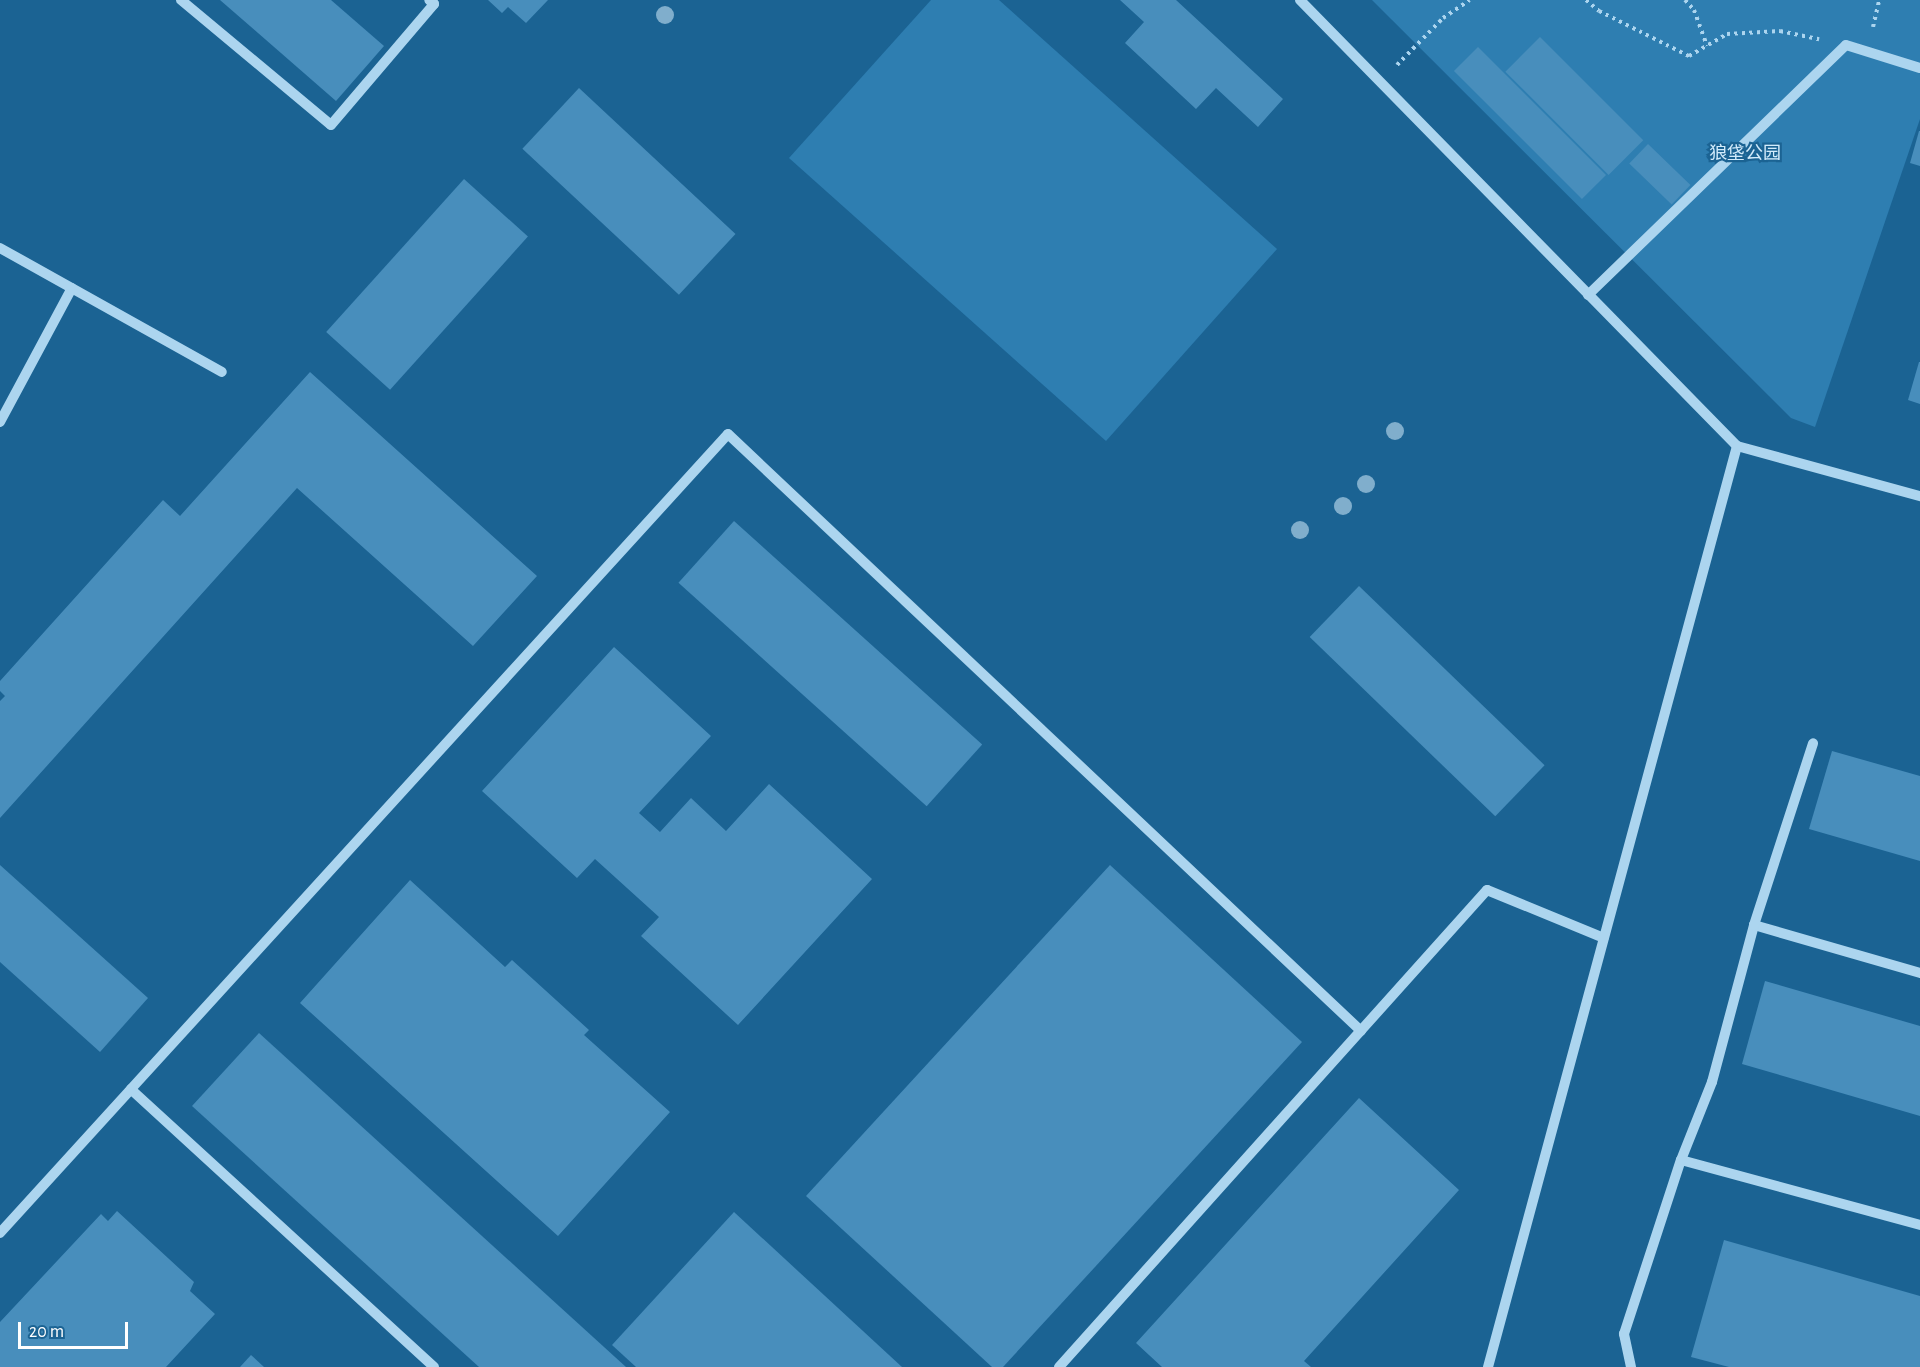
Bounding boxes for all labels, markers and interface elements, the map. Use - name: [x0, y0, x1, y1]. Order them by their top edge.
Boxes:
- park label: 狼垡公园: [1709, 143, 1781, 165]
- scale bar: [21, 1310, 130, 1348]
- text: 20 m: [29, 1323, 64, 1341]

